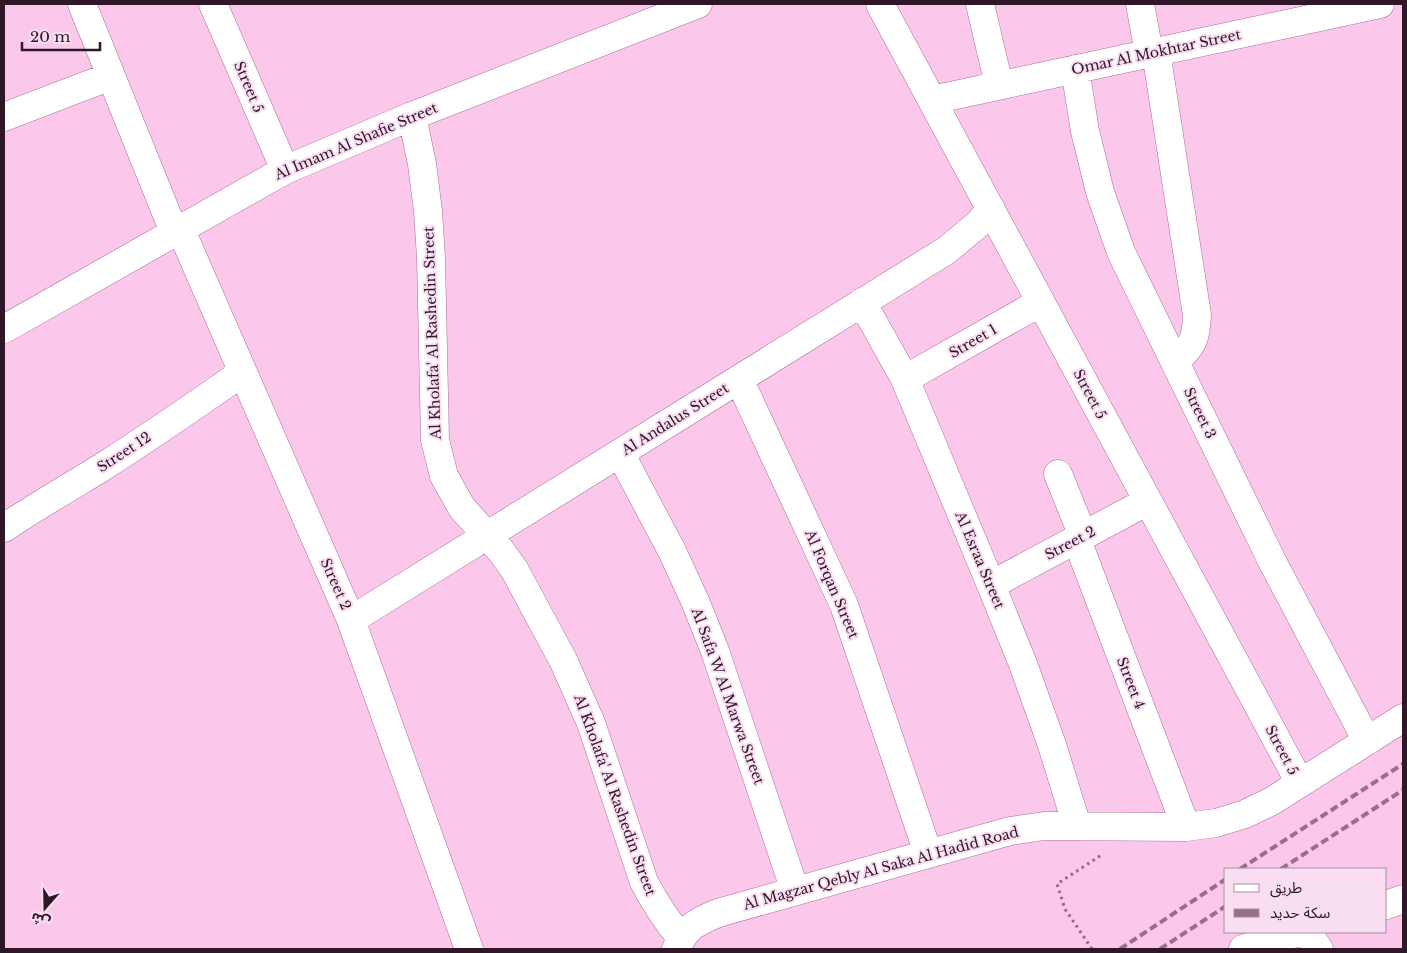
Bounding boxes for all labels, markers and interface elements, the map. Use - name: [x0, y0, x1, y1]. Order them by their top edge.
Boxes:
- scale bar: [22, 20, 100, 52]
- street label: Omar Al Mokhtar Street: [1070, 25, 1243, 79]
- text: 20 m: [30, 27, 70, 46]
- street label: Street 5: [230, 59, 268, 115]
- street label: Al Imam Al Shafie Street: [271, 98, 441, 184]
- street label: Al Kholafa' Al Rashedin Street: [419, 226, 445, 441]
- street label: Street 1: [946, 320, 1000, 362]
- street label: Street 5: [1069, 366, 1111, 422]
- street label: Al Andalus Street: [617, 378, 732, 460]
- street label: Street 3: [1180, 384, 1220, 442]
- street label: Street 12: [94, 428, 154, 476]
- street label: Al Esraa Street: [951, 508, 1009, 612]
- street label: Street 2: [1042, 522, 1098, 564]
- street label: Al Forqan Street: [801, 526, 863, 642]
- street label: Street 2: [317, 555, 355, 613]
- street label: Al Safa W Al Marwa Street: [687, 604, 769, 788]
- street label: Street 4: [1113, 654, 1149, 712]
- street label: Al Kholafa' Al Rashedin Street: [570, 691, 660, 899]
- street label: Street 5: [1261, 722, 1303, 778]
- street label: Al Magzar Qebly Al Saka Al Hadid Road: [740, 822, 1021, 914]
- legend: [1224, 868, 1387, 933]
- text: طريق: [1270, 878, 1302, 898]
- north arrow: [20, 883, 70, 933]
- text: سكة حديد: [1270, 903, 1330, 922]
- text: ش: [28, 908, 53, 932]

